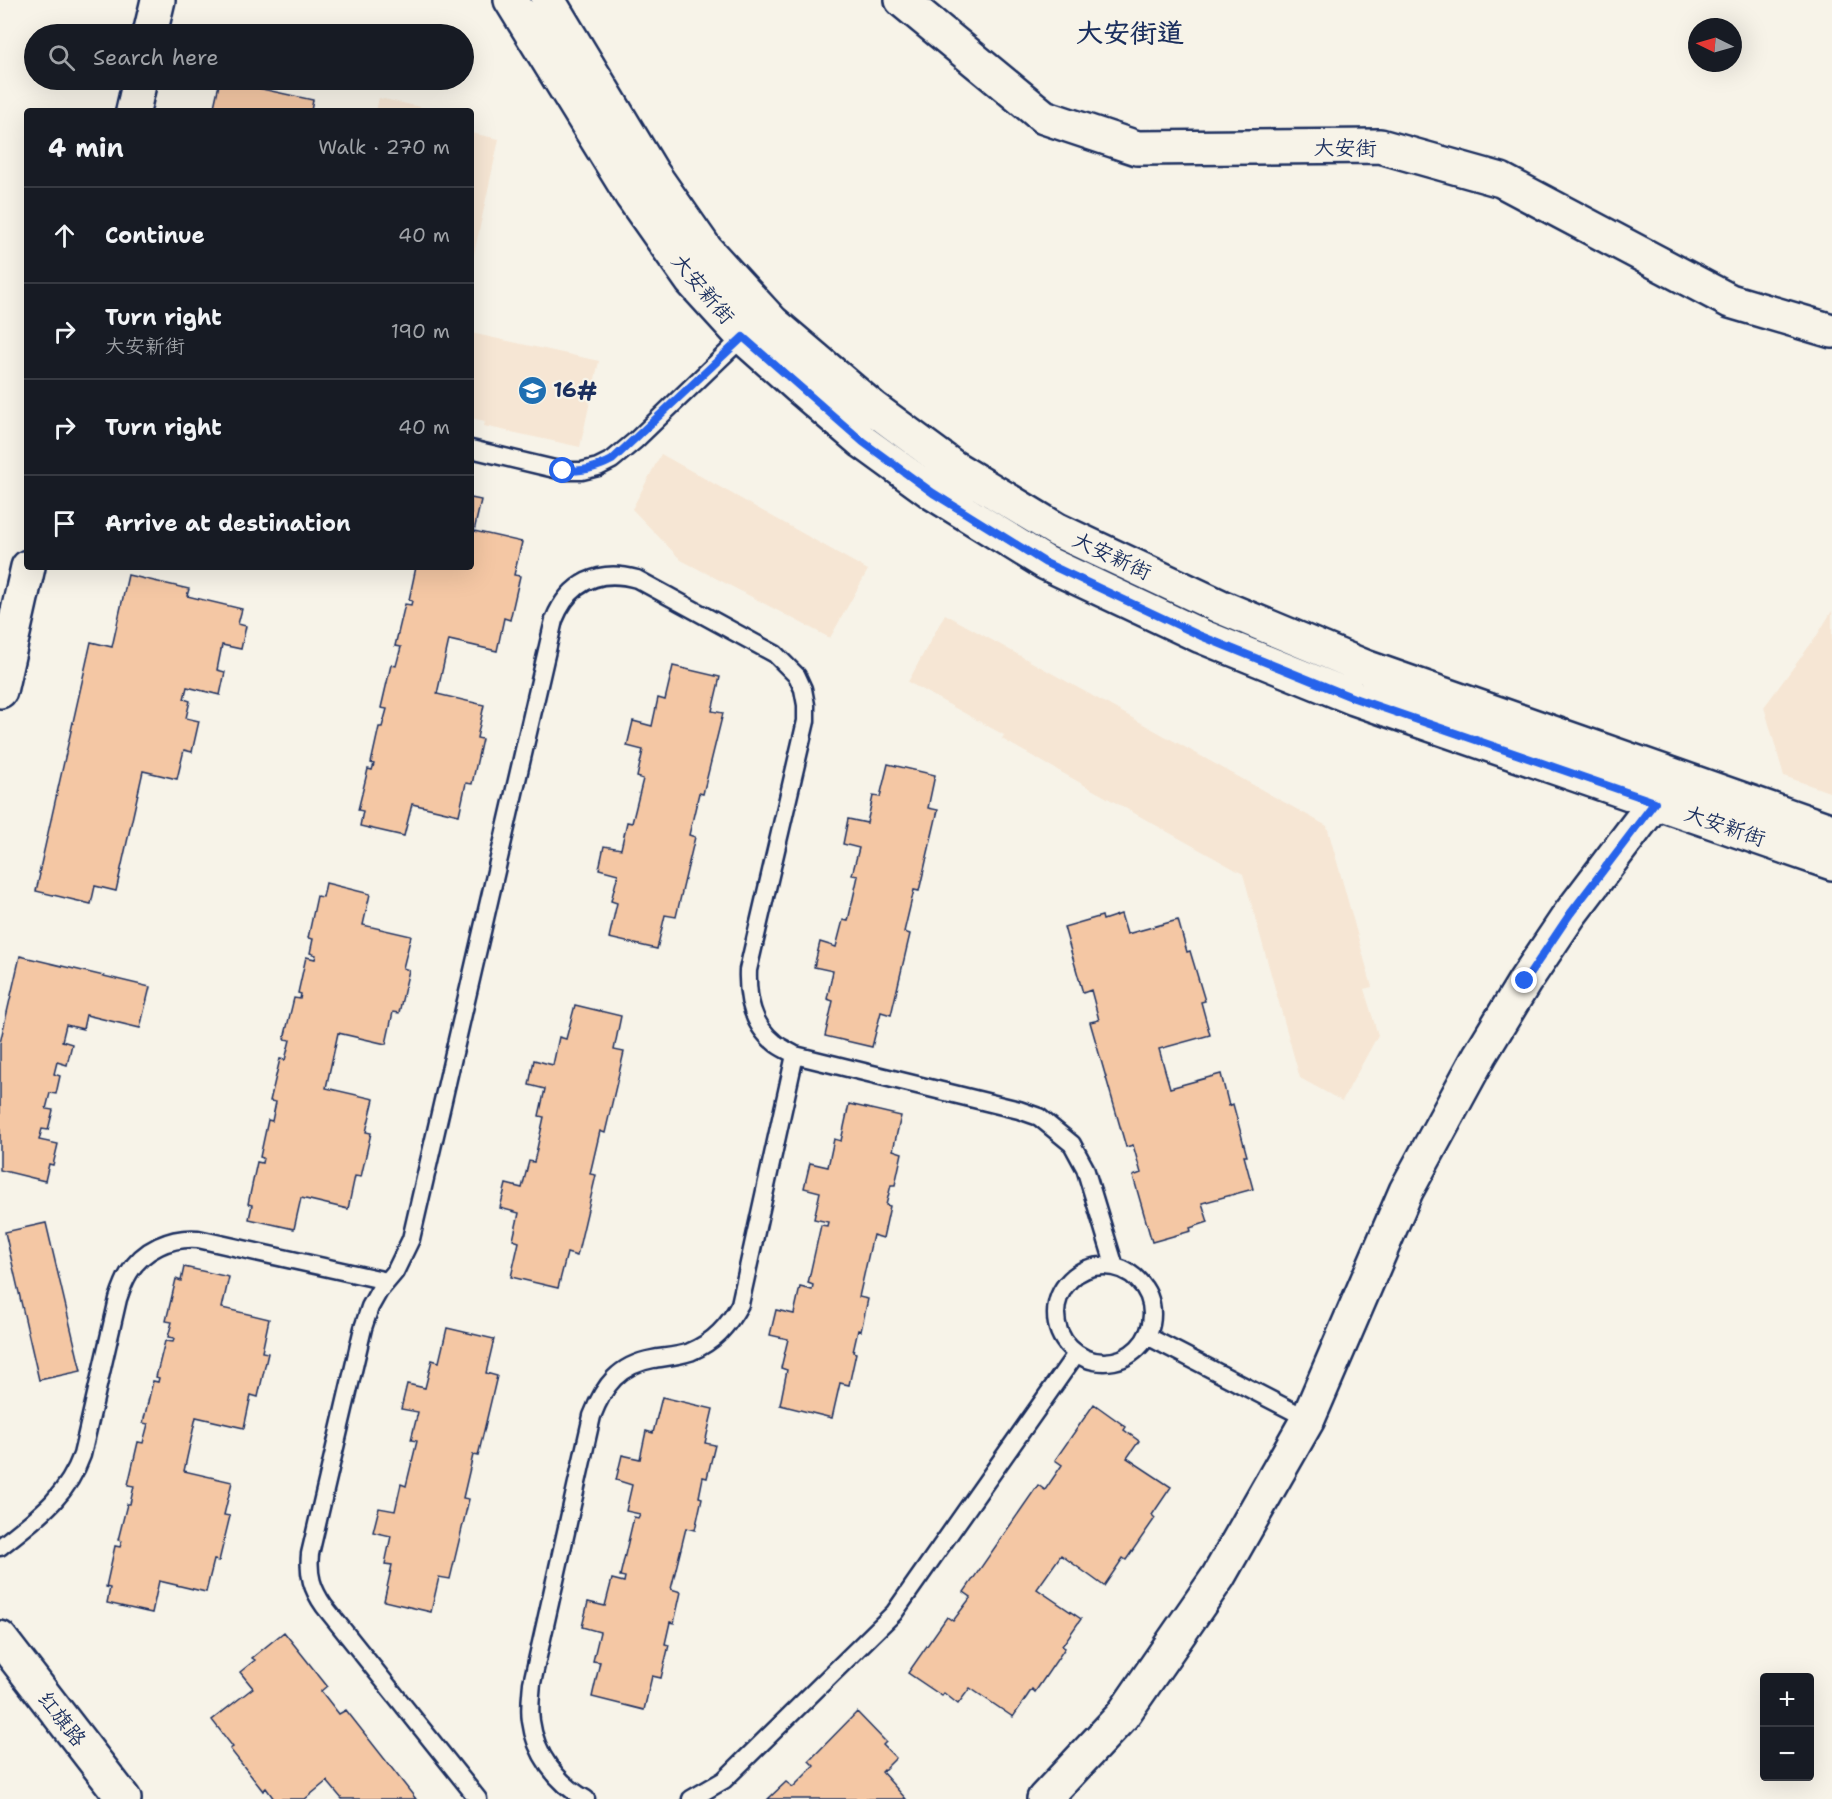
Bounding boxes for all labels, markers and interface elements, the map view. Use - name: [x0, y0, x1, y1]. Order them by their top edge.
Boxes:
- district label: 大安街道: [1076, 14, 1184, 51]
- north arrow: [1688, 18, 1742, 72]
- search box: [24, 24, 474, 90]
- icon: search: [45, 41, 78, 74]
- text: Search here: [93, 43, 219, 72]
- text: 4 min: [48, 130, 124, 165]
- street label: 大安街: [1313, 133, 1377, 163]
- text: Walk · 270 m: [318, 134, 450, 160]
- icon: ahead: [48, 219, 81, 252]
- text: Continue: [105, 221, 205, 250]
- text: 40 m: [398, 222, 450, 248]
- street label: 大安新街: [665, 248, 741, 330]
- text: Turn right: [105, 303, 222, 332]
- icon: right: [48, 315, 81, 348]
- text: 190 m: [391, 318, 450, 344]
- text: 大安新街: [105, 333, 185, 359]
- school or university icon: 16#: [516, 374, 548, 406]
- place label: 16#: [553, 376, 598, 404]
- icon: right: [48, 411, 81, 444]
- text: Turn right: [105, 413, 222, 442]
- text: 40 m: [398, 414, 450, 440]
- route start: [549, 457, 575, 483]
- icon: arrive: [48, 507, 81, 540]
- text: Arrive at destination: [105, 509, 351, 538]
- street label: 大安新街: [1068, 526, 1156, 586]
- street label: 大安新街: [1681, 799, 1769, 853]
- route end: [1511, 967, 1537, 993]
- map controls: [1760, 1673, 1814, 1781]
- button: +: [1760, 1673, 1814, 1727]
- street label: 红旗路: [32, 1686, 92, 1752]
- button: −: [1760, 1727, 1814, 1781]

